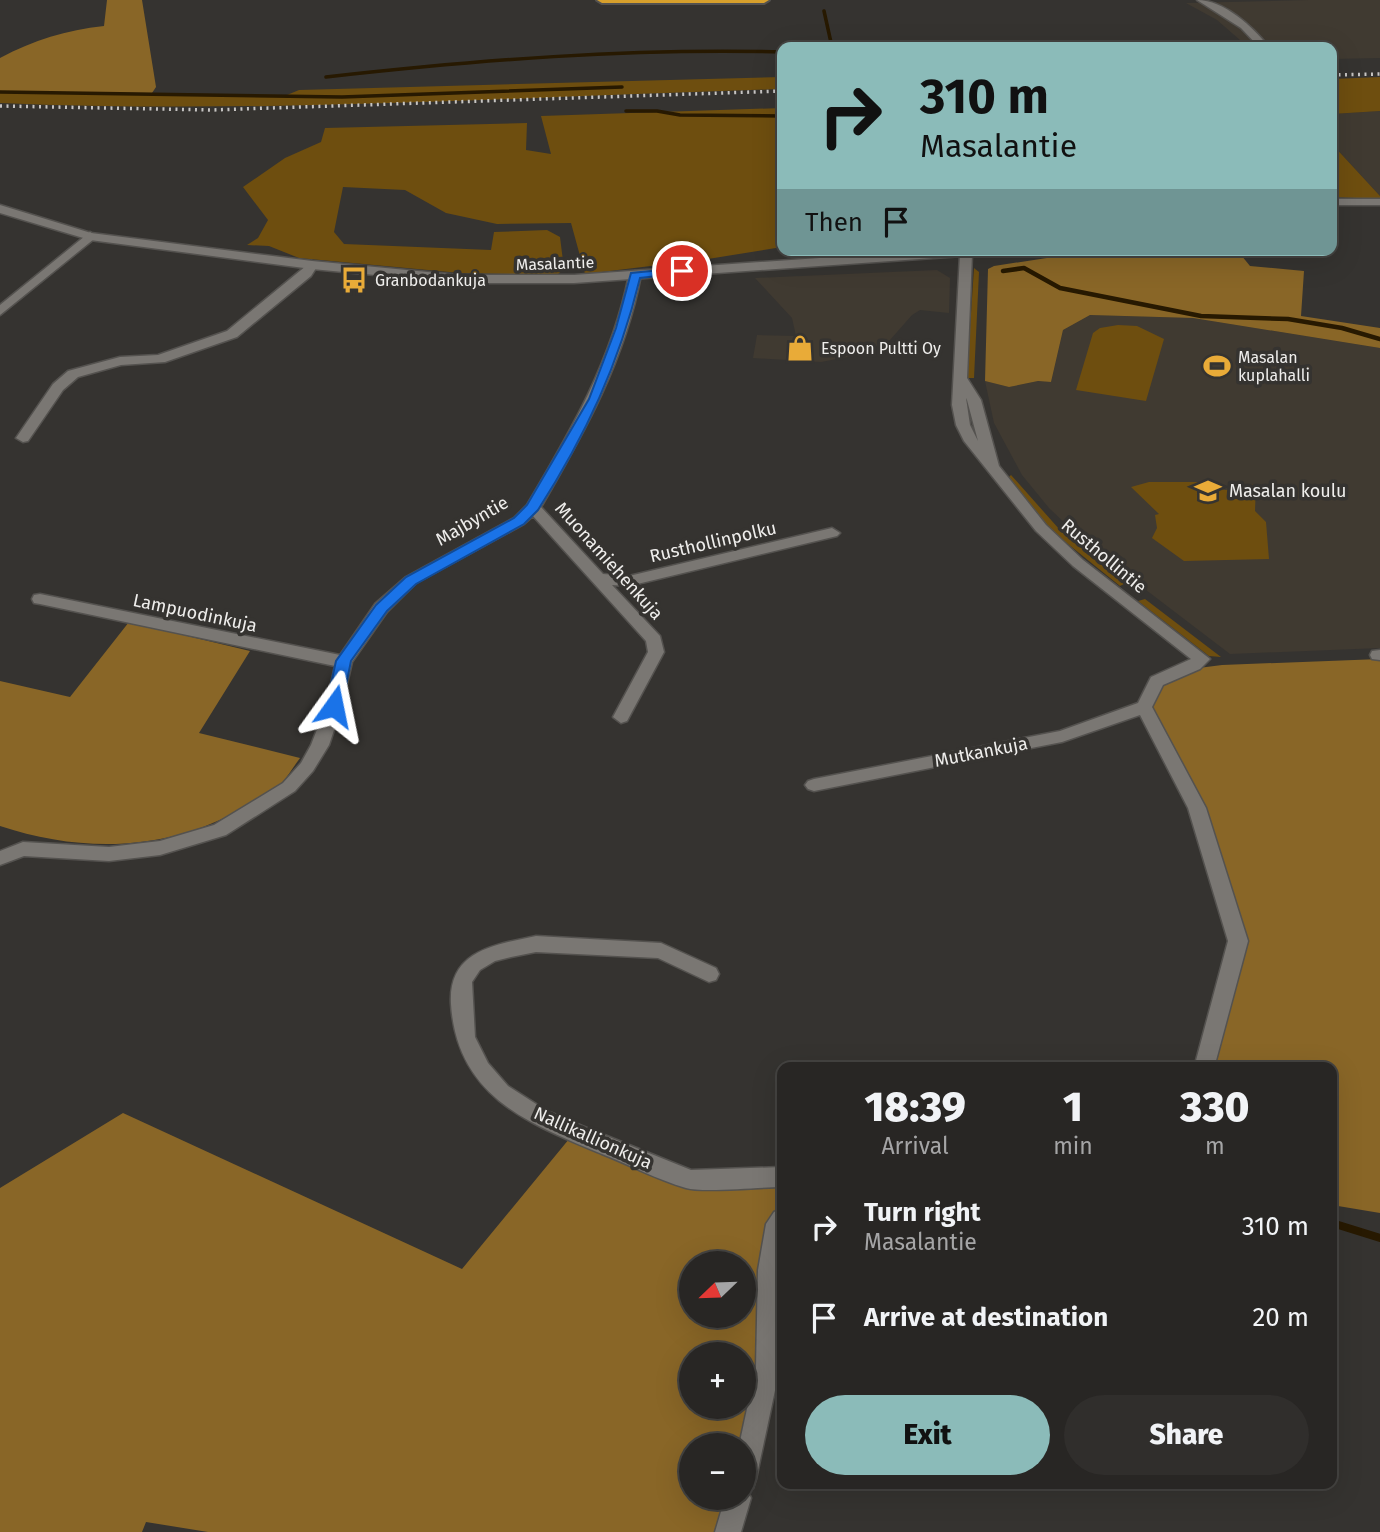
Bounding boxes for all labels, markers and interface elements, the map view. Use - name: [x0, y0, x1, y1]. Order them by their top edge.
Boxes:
- text: 310 m: [920, 67, 1049, 126]
- icon: right: [805, 70, 896, 161]
- text: Masalantie: [920, 127, 1077, 165]
- icon: arrive: [877, 203, 915, 241]
- text: Then: [805, 207, 863, 238]
- pin: [652, 241, 712, 301]
- icon: arrive: [663, 252, 701, 290]
- street label: Masalantie: [515, 253, 595, 274]
- bus stop icon: Granbodankuja: [339, 265, 369, 295]
- place label: Granbodankuja: [375, 271, 486, 290]
- shop icon: Espoon Pultti Oy: [785, 333, 815, 363]
- place label: Espoon Pultti Oy: [821, 339, 941, 358]
- place label: Masalan kuplahalli: [1238, 348, 1310, 385]
- sports icon: Masalan kuplahalli: [1202, 351, 1232, 381]
- school or university icon: Masalan koulu: [1193, 476, 1223, 506]
- place label: Masalan koulu: [1229, 480, 1347, 502]
- street label: Majbyntie: [432, 491, 512, 551]
- street label: Muonamiehenkuja: [550, 498, 668, 624]
- street label: Rusthollintie: [1057, 514, 1151, 598]
- street label: Rusthollinpolku: [647, 517, 779, 567]
- street label: Lampuodinkuja: [131, 589, 259, 637]
- position arrow: [297, 669, 371, 743]
- street label: Mutkankuja: [932, 732, 1030, 772]
- text: 18:39: [865, 1082, 966, 1132]
- text: 1: [1063, 1082, 1083, 1132]
- text: 330: [1180, 1082, 1249, 1132]
- street label: Nallikallionkuja: [530, 1102, 656, 1174]
- text: Arrival: [881, 1132, 949, 1160]
- text: min: [1053, 1132, 1093, 1160]
- text: m: [1205, 1132, 1225, 1160]
- text: Turn right: [864, 1197, 981, 1228]
- icon: right: [805, 1208, 843, 1246]
- text: 310 m: [1242, 1211, 1309, 1242]
- text: Masalantie: [864, 1228, 977, 1256]
- north arrow: [679, 1251, 756, 1328]
- map controls: [679, 1251, 756, 1510]
- icon: arrive: [805, 1299, 843, 1337]
- text: Arrive at destination: [864, 1302, 1108, 1333]
- text: 20 m: [1252, 1302, 1309, 1333]
- button: +: [679, 1342, 756, 1419]
- button: Exit: [805, 1395, 1050, 1475]
- button: Share: [1064, 1395, 1309, 1475]
- button: −: [679, 1433, 756, 1510]

